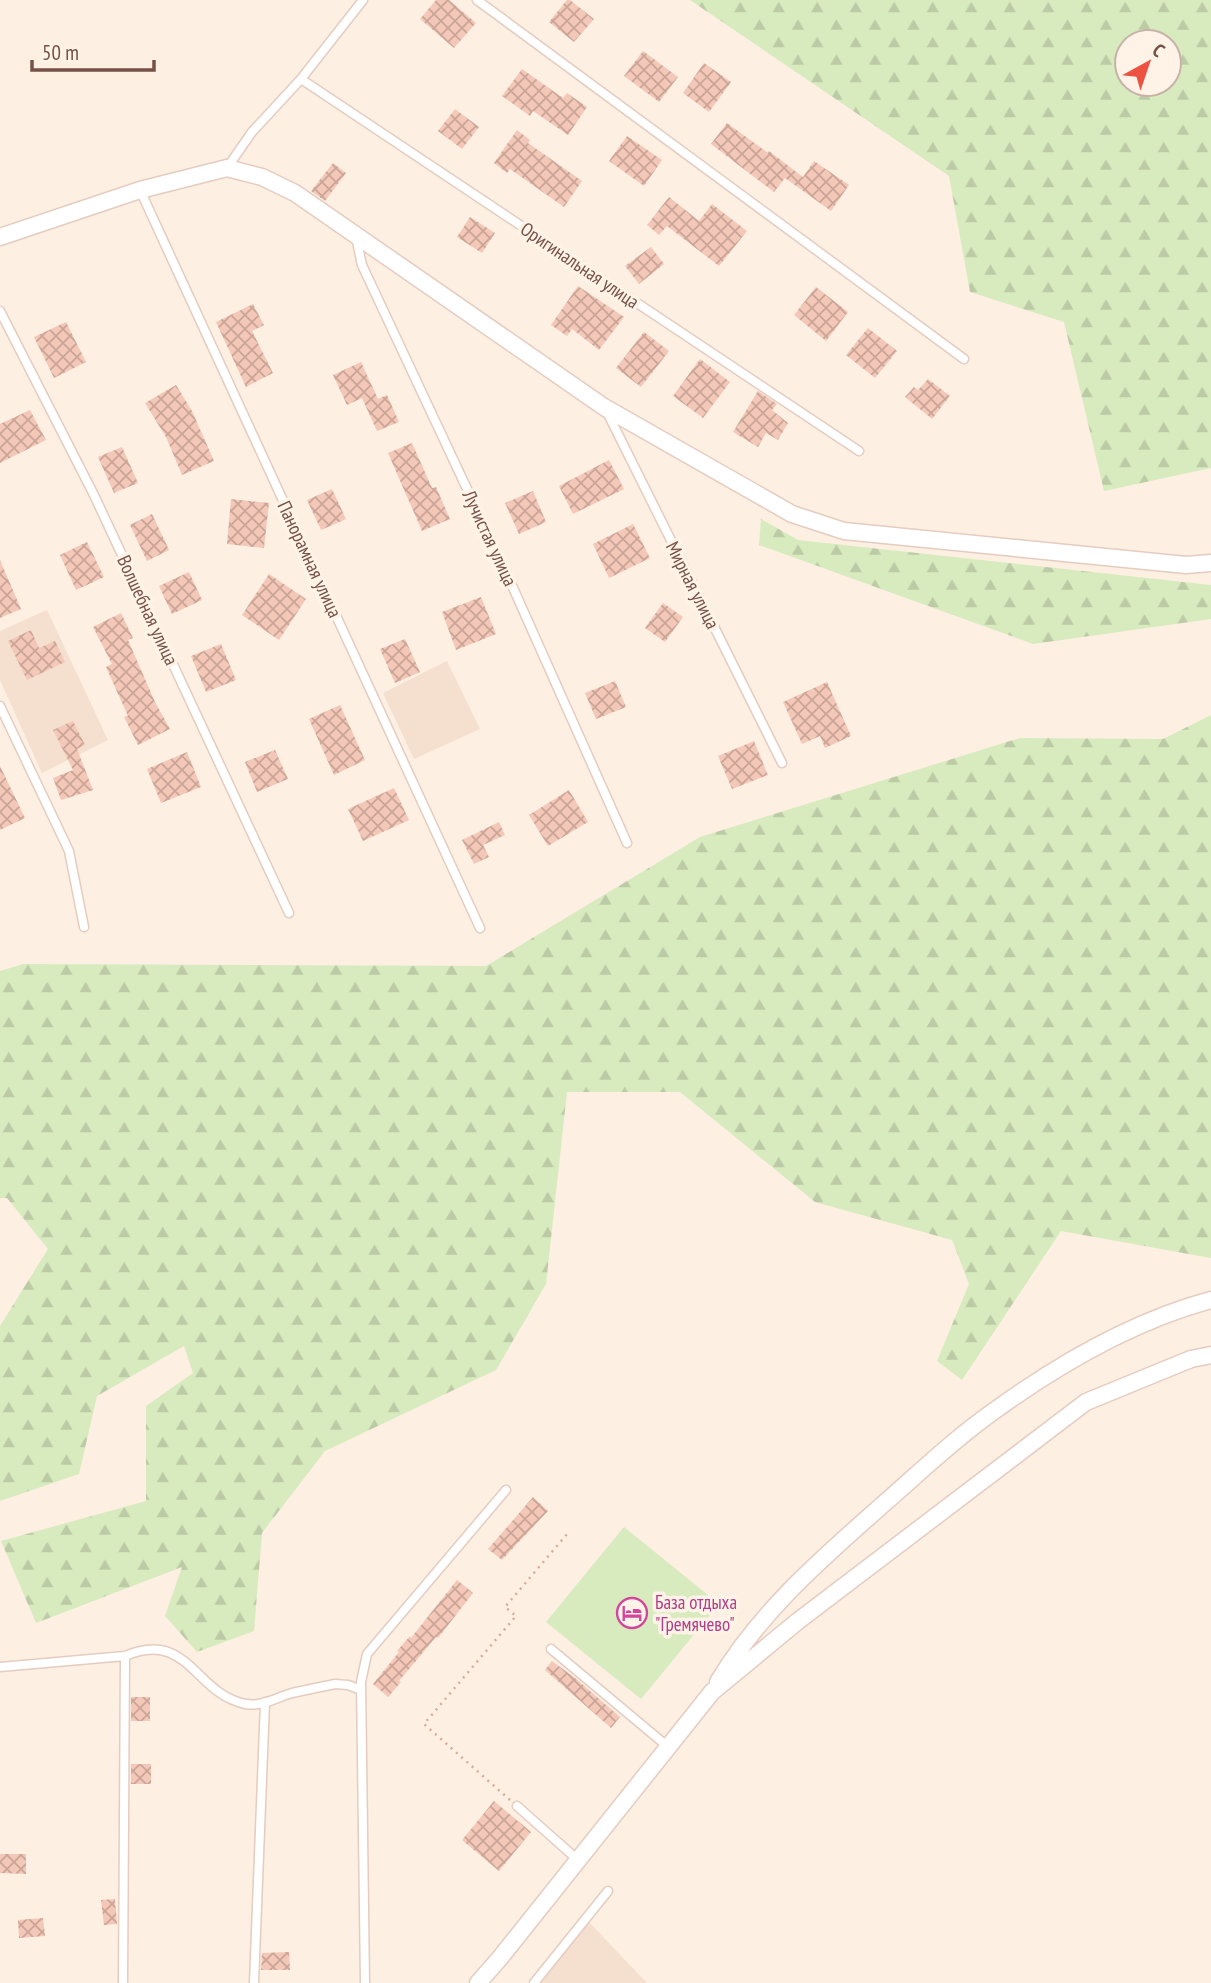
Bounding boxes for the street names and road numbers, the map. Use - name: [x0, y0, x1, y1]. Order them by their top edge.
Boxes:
- street label: Оригинальная улица: [516, 217, 644, 313]
- street label: Лучистая улица: [457, 485, 523, 590]
- street label: Панорамная улица: [273, 497, 347, 621]
- street label: Мирная улица: [661, 537, 725, 633]
- street label: Волшебная улица: [112, 551, 184, 669]

